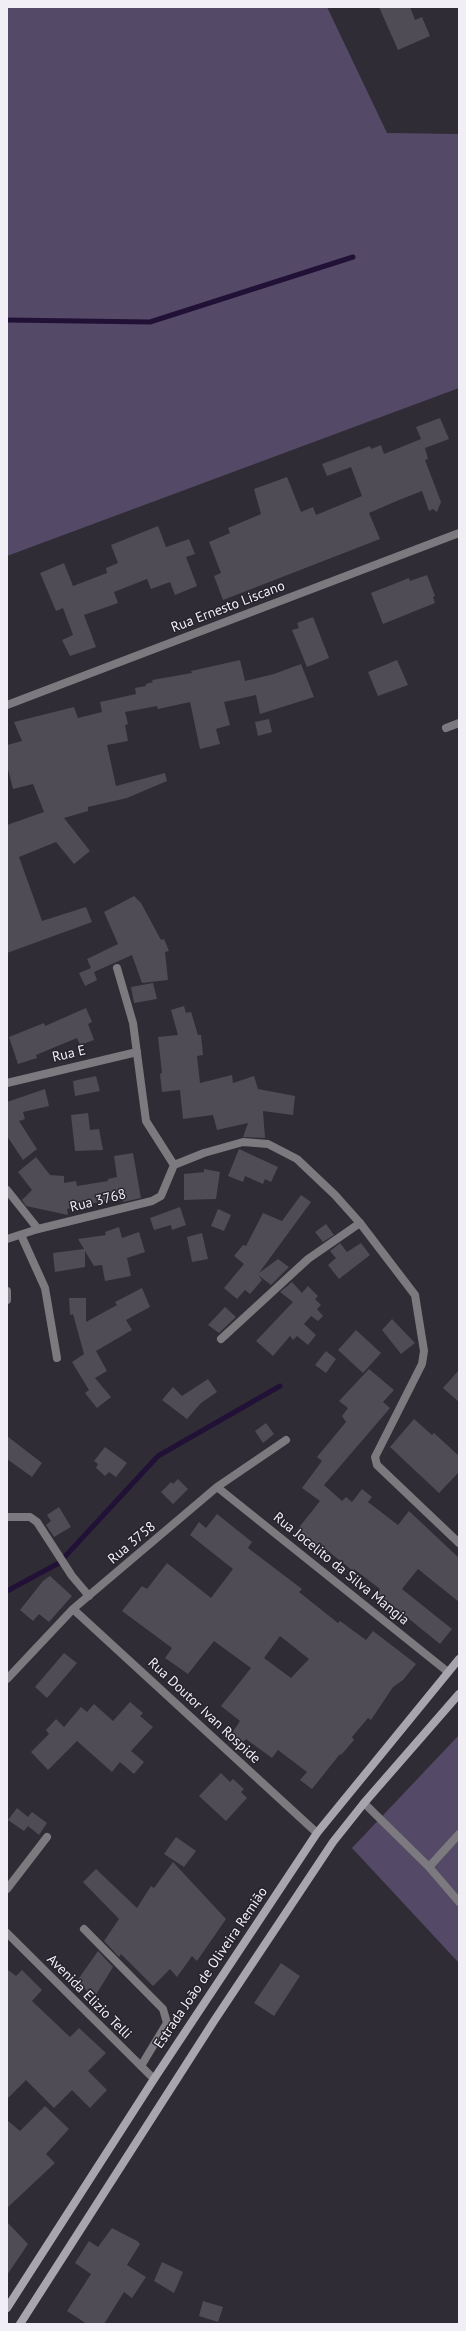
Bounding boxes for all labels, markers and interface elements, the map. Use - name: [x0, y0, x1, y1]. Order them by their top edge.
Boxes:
- street label: Rua Ernesto Liscano: [169, 578, 287, 636]
- street label: Rua E: [51, 1042, 87, 1066]
- street label: Rua 3768: [68, 1186, 128, 1216]
- street label: Rua Jocelito da Silva Mangia: [270, 1509, 412, 1629]
- street label: Rua 3758: [105, 1518, 159, 1568]
- street label: Rua Doutor Ivan Rospide: [144, 1655, 264, 1767]
- street label: Estrada João de Oliveira Remião: [151, 1884, 271, 2052]
- street label: Avenida Elizio Telli: [43, 1951, 135, 2043]

